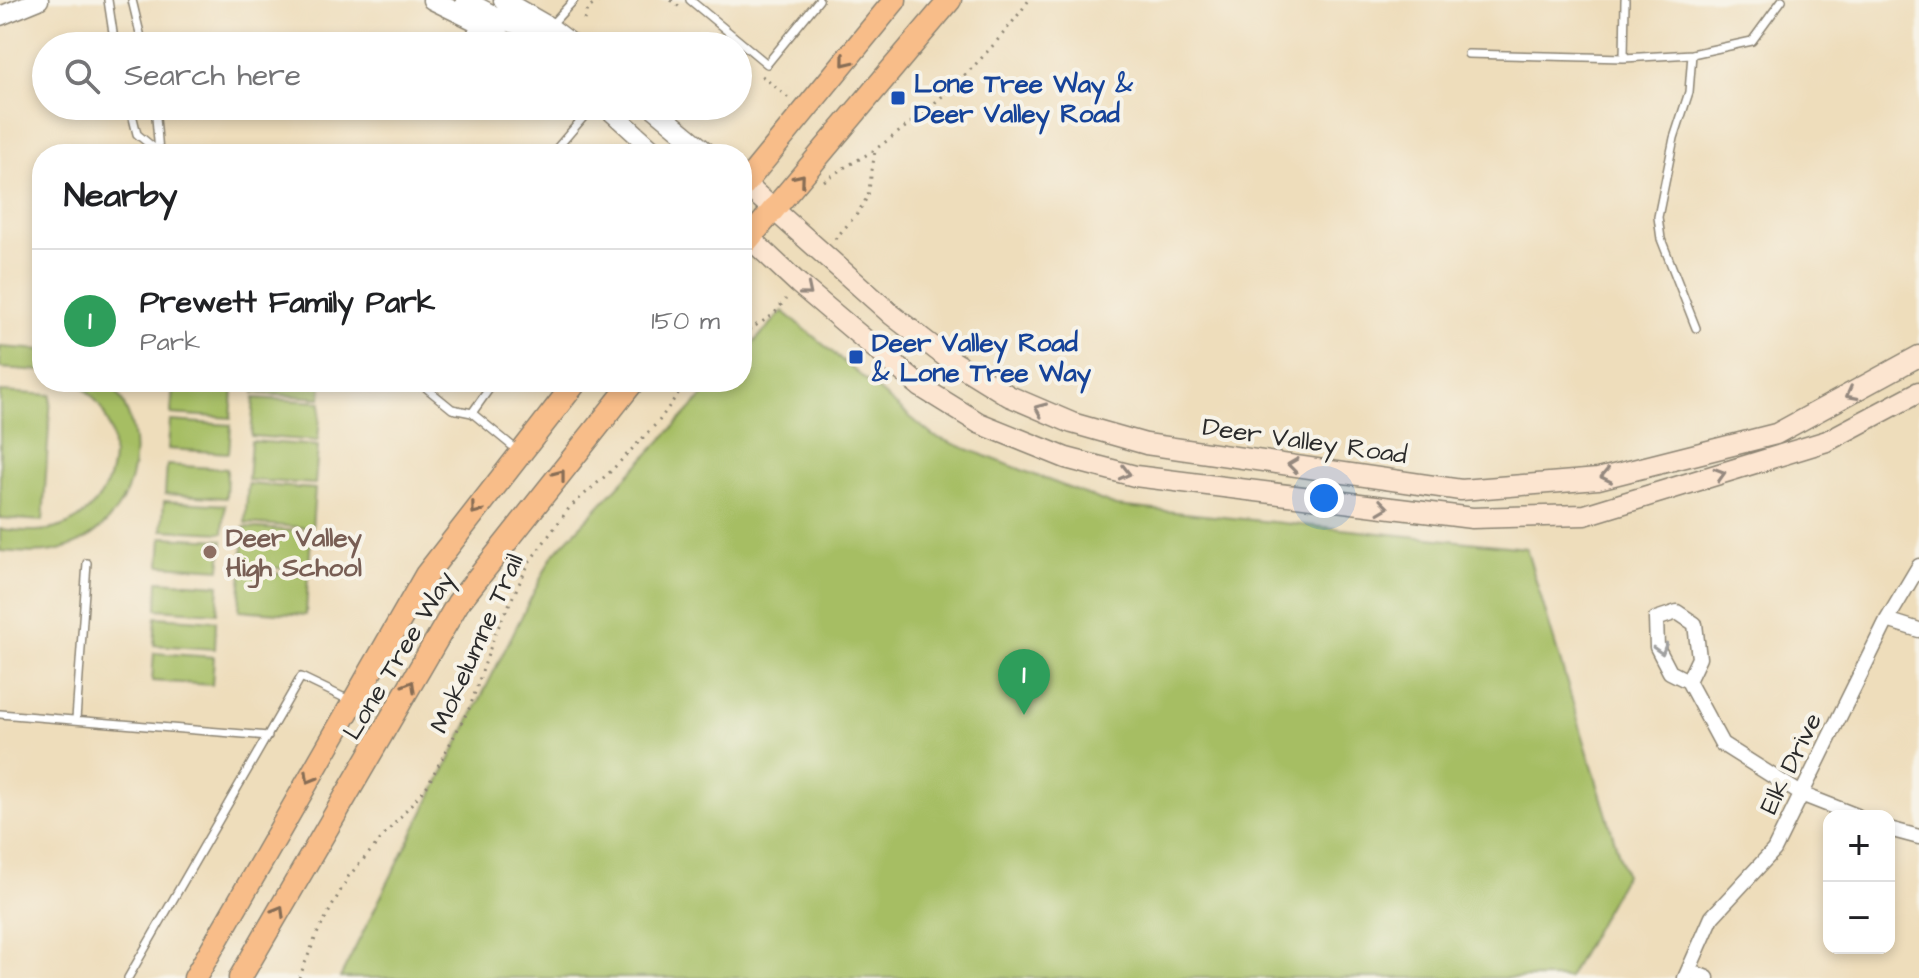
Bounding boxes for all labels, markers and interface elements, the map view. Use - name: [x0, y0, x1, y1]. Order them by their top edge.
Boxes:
- search box: [32, 32, 752, 120]
- one-way arrow: [841, 52, 855, 67]
- icon: search: [60, 54, 104, 98]
- text: Search here: [124, 55, 301, 97]
- place label: Lone Tree Way & Deer Valley Road: [914, 66, 1134, 135]
- marker: Lone Tree Way & Deer Valley Road: [889, 89, 907, 107]
- text: Nearby: [64, 172, 178, 220]
- one-way arrow: [790, 174, 805, 188]
- one-way arrow: [798, 281, 812, 296]
- text: Prewett Family Park: [140, 282, 435, 324]
- text: 1: [88, 303, 92, 339]
- text: 150 m: [651, 303, 720, 339]
- text: Park: [140, 324, 200, 360]
- place label: Deer Valley Road & Lone Tree Way: [871, 325, 1092, 394]
- marker: Deer Valley Road & Lone Tree Way: [847, 348, 865, 366]
- one-way arrow: [1845, 384, 1859, 399]
- one-way arrow: [1034, 403, 1048, 419]
- street label: Deer Valley Road: [1200, 409, 1409, 475]
- one-way arrow: [1286, 457, 1300, 474]
- one-way arrow: [1117, 463, 1131, 480]
- one-way arrow: [1600, 467, 1614, 484]
- one-way arrow: [1712, 467, 1726, 483]
- one-way arrow: [550, 469, 565, 484]
- your location: [1304, 478, 1344, 518]
- one-way arrow: [1376, 498, 1389, 515]
- one-way arrow: [471, 501, 485, 515]
- place label: Deer Valley High School: [226, 520, 363, 589]
- marker: Deer Valley High School: [201, 543, 219, 561]
- street label: Mokelumne Trail: [421, 548, 533, 739]
- street label: Lone Tree Way: [334, 564, 465, 748]
- one-way arrow: [1652, 642, 1668, 655]
- pin: 1: [998, 649, 1050, 715]
- one-way arrow: [400, 680, 416, 695]
- street label: Elk Drive: [1751, 707, 1831, 820]
- one-way arrow: [304, 769, 320, 783]
- map controls: [1823, 810, 1895, 954]
- button: +: [1823, 810, 1895, 882]
- button: −: [1823, 882, 1895, 954]
- one-way arrow: [269, 905, 285, 920]

